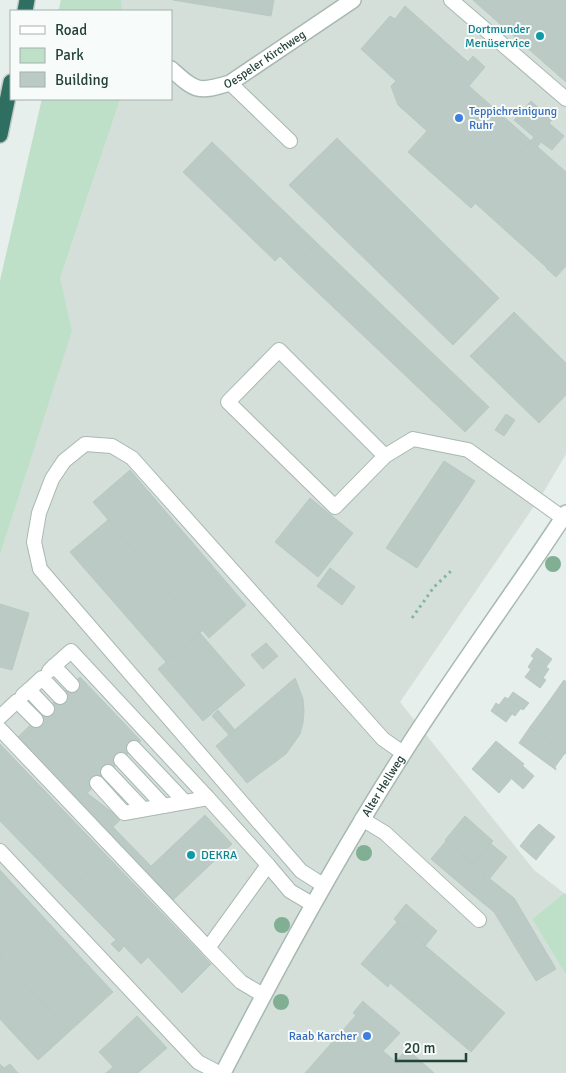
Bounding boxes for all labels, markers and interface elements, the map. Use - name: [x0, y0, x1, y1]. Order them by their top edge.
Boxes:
- legend: [10, 10, 172, 100]
- text: Road: [55, 21, 87, 39]
- place label: Dortmunder Menüservice: [465, 22, 531, 51]
- street label: Oespeler Kirchweg: [222, 27, 309, 92]
- marker: Dortmunder Menüservice: [534, 30, 546, 42]
- text: Park: [55, 46, 84, 64]
- text: Building: [55, 71, 109, 89]
- place label: Teppichreinigung Ruhr: [469, 104, 557, 133]
- marker: Teppichreinigung Ruhr: [453, 112, 465, 124]
- street label: Alter Hellweg: [358, 752, 408, 819]
- place label: DEKRA: [201, 848, 238, 863]
- marker: DEKRA: [185, 849, 197, 861]
- place label: Raab Karcher: [289, 1029, 358, 1044]
- marker: Raab Karcher: [361, 1030, 373, 1042]
- scale bar: [396, 1030, 466, 1062]
- text: 20 m: [404, 1039, 435, 1057]

